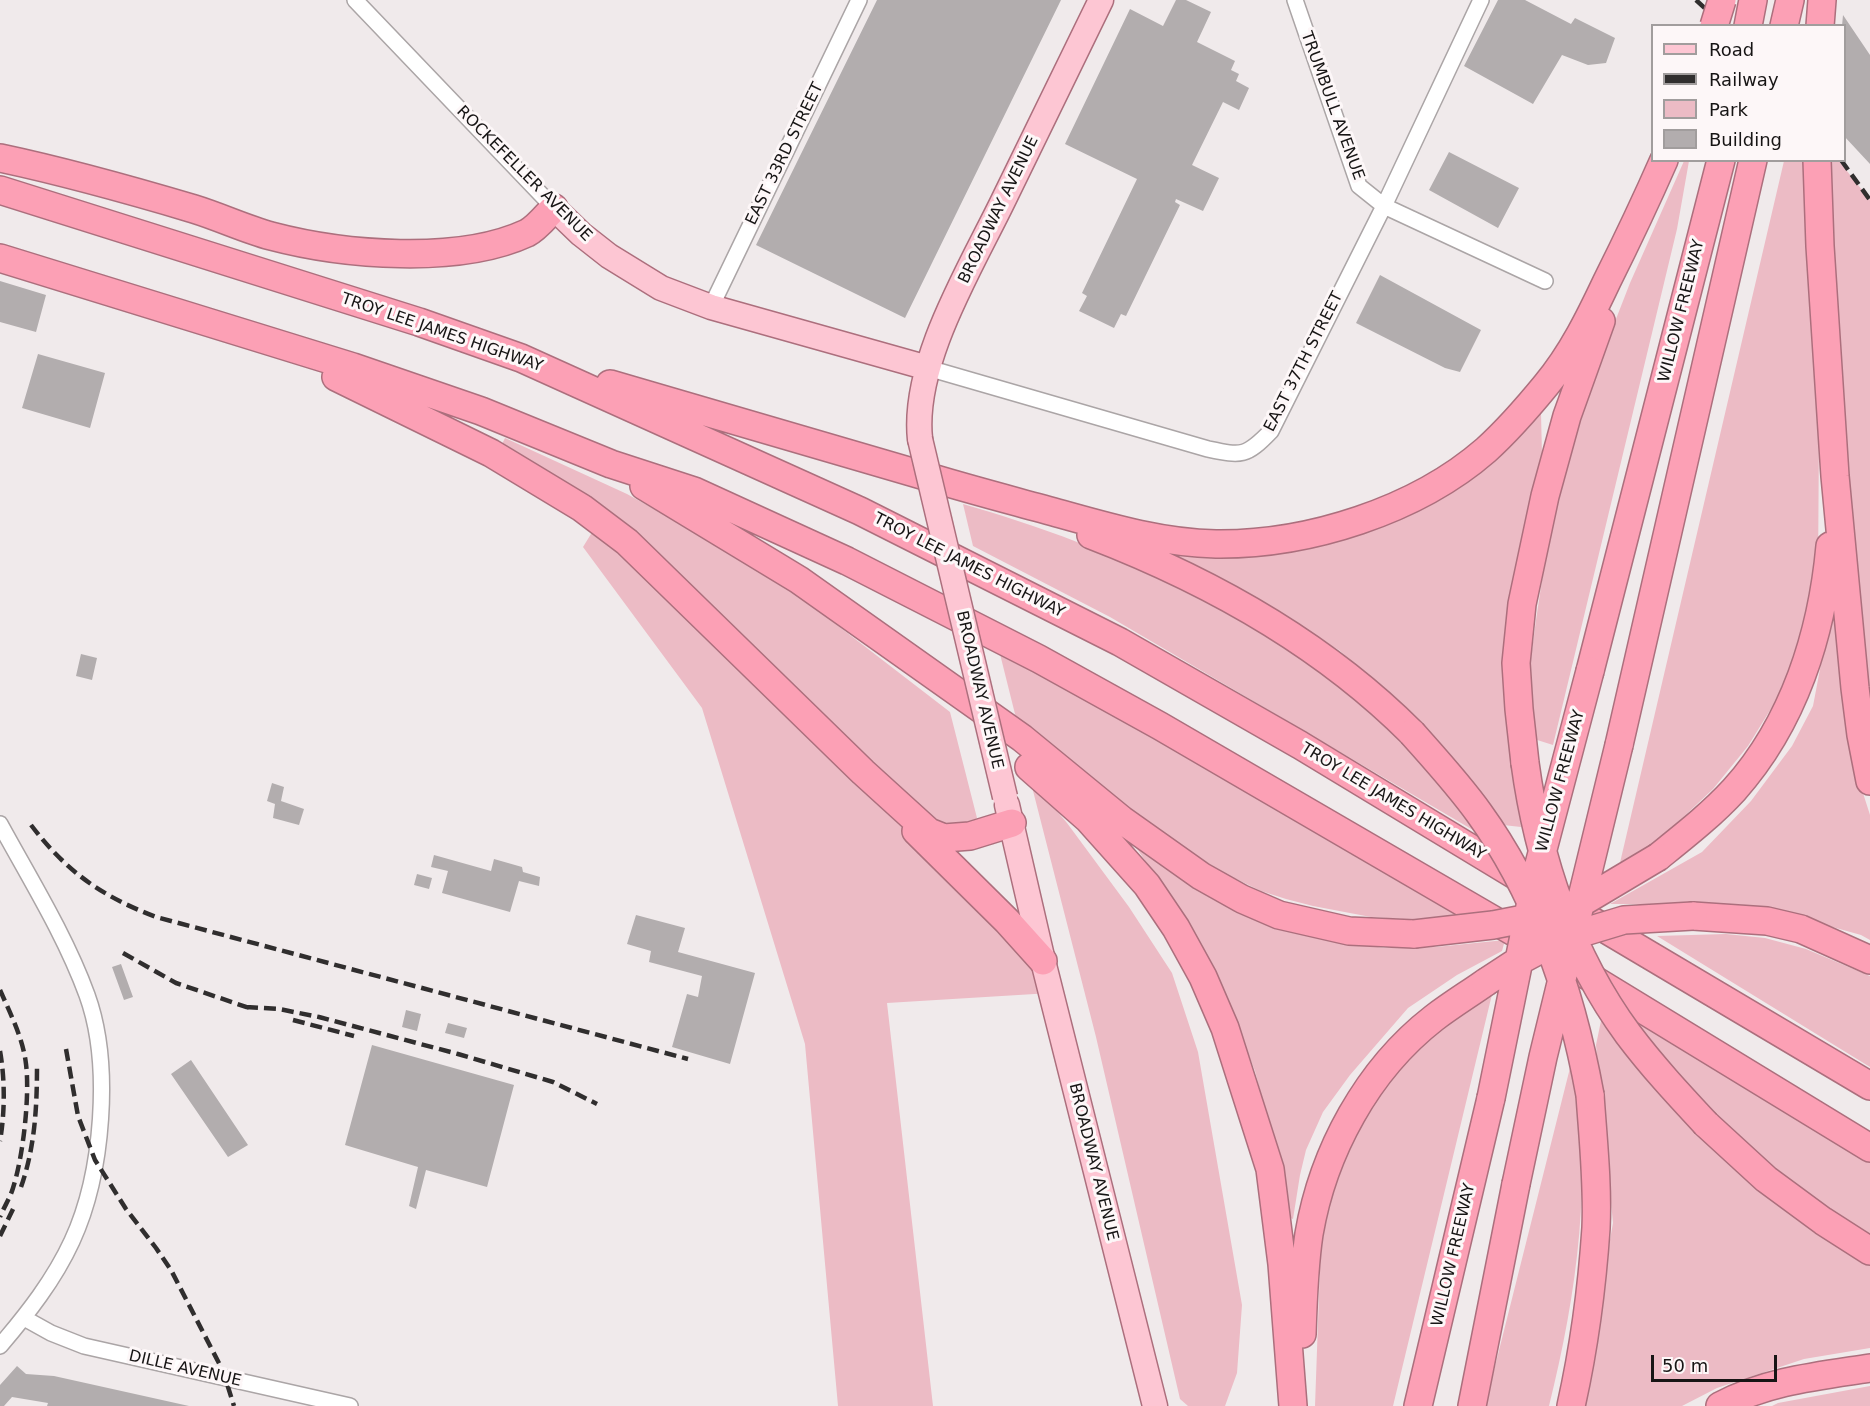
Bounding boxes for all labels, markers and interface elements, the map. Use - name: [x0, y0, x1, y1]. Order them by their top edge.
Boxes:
- legend: [1651, 24, 1846, 162]
- street label: TRUMBULL AVENUE: [1296, 29, 1368, 183]
- text: Road: [1709, 39, 1754, 60]
- text: Railway: [1709, 69, 1779, 90]
- street label: EAST 33RD STREET: [742, 80, 828, 228]
- text: Park: [1709, 99, 1748, 120]
- street label: ROCKEFELLER AVENUE: [452, 102, 596, 246]
- text: Building: [1709, 129, 1782, 150]
- street label: BROADWAY AVENUE: [955, 133, 1043, 287]
- street label: WILLOW FREEWAY: [1655, 238, 1709, 384]
- street label: TROY LEE JAMES HIGHWAY: [339, 289, 545, 377]
- street label: EAST 37TH STREET: [1260, 289, 1348, 435]
- street label: TROY LEE JAMES HIGHWAY: [870, 509, 1068, 623]
- street label: BROADWAY AVENUE: [951, 609, 1007, 771]
- street label: WILLOW FREEWAY: [1533, 708, 1589, 854]
- street label: TROY LEE JAMES HIGHWAY: [1297, 739, 1489, 865]
- street label: BROADWAY AVENUE: [1064, 1081, 1122, 1243]
- street label: WILLOW FREEWAY: [1428, 1182, 1480, 1328]
- scale bar: [1654, 1343, 1780, 1381]
- street label: DILLE AVENUE: [127, 1347, 243, 1391]
- text: 50 m: [1662, 1355, 1708, 1376]

